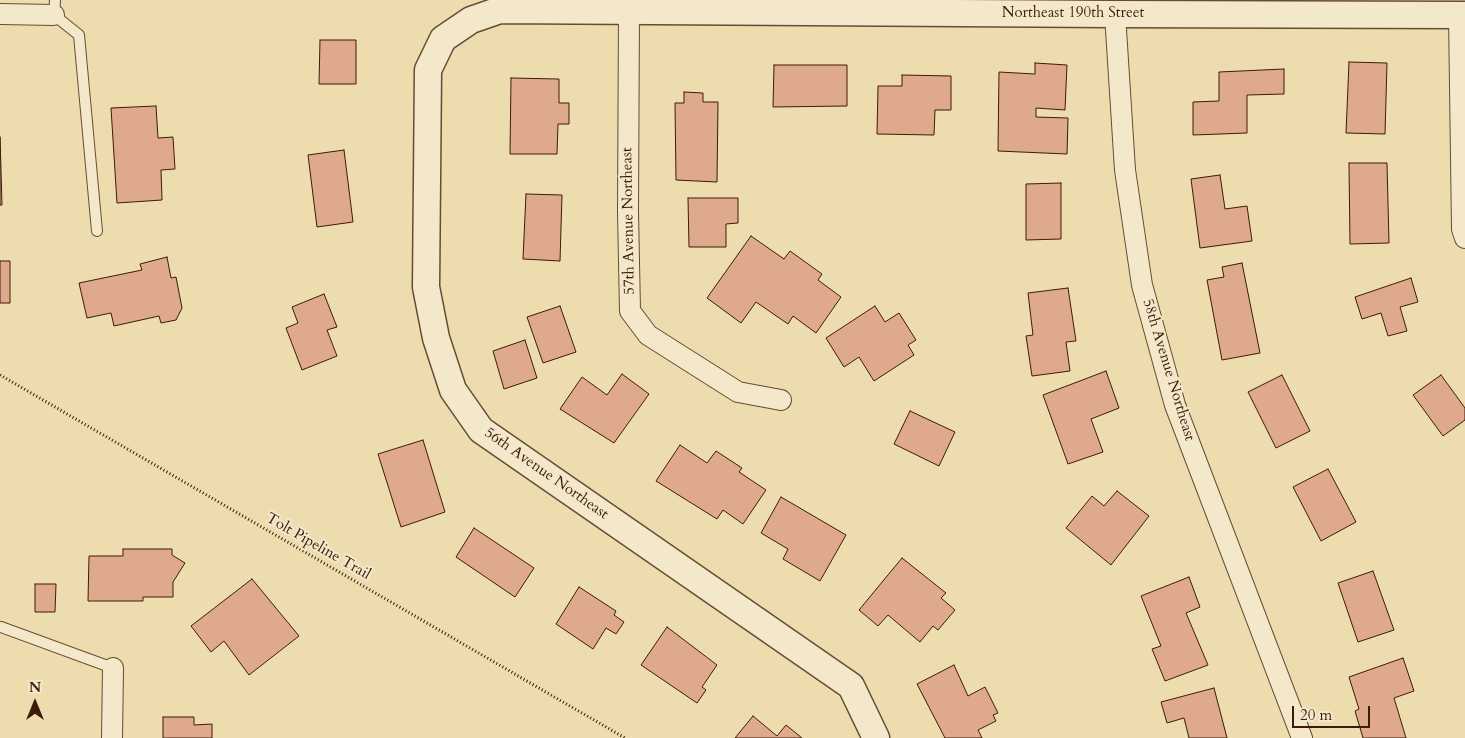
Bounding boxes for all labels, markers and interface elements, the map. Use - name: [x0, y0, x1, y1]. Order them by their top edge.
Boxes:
- street label: Northeast 190th Street: [1002, 5, 1144, 23]
- street label: 57th Avenue Northeast: [619, 147, 639, 295]
- street label: 58th Avenue Northeast: [1138, 297, 1198, 443]
- street label: 56th Avenue Northeast: [480, 424, 612, 524]
- street label: Tolt Pipeline Trail: [262, 510, 374, 584]
- north arrow: [10, 678, 60, 728]
- text: N: [29, 678, 41, 697]
- scale bar: [1295, 696, 1372, 728]
- text: 20 m: [1300, 705, 1332, 725]

